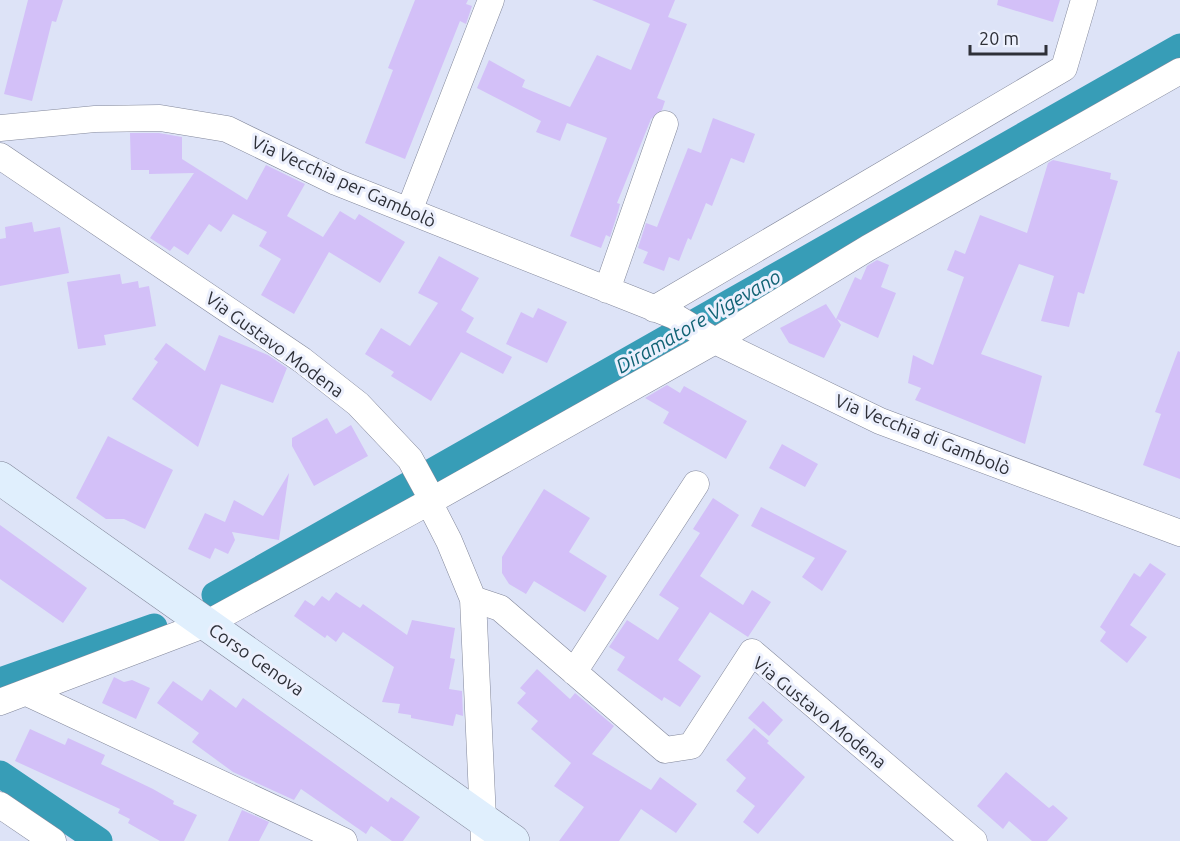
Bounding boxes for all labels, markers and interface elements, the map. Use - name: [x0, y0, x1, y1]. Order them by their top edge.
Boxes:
- scale bar: [970, 18, 1046, 56]
- text: 20 m: [979, 28, 1019, 48]
- street label: Via Vecchia per Gambolò: [249, 131, 439, 231]
- water label: Diramatore Vigevano: [612, 264, 785, 378]
- street label: Via Gustavo Modena: [202, 287, 348, 401]
- street label: Via Vecchia di Gambolò: [832, 390, 1014, 478]
- street label: Corso Genova: [206, 619, 308, 699]
- street label: Via Gustavo Modena: [749, 652, 891, 772]

